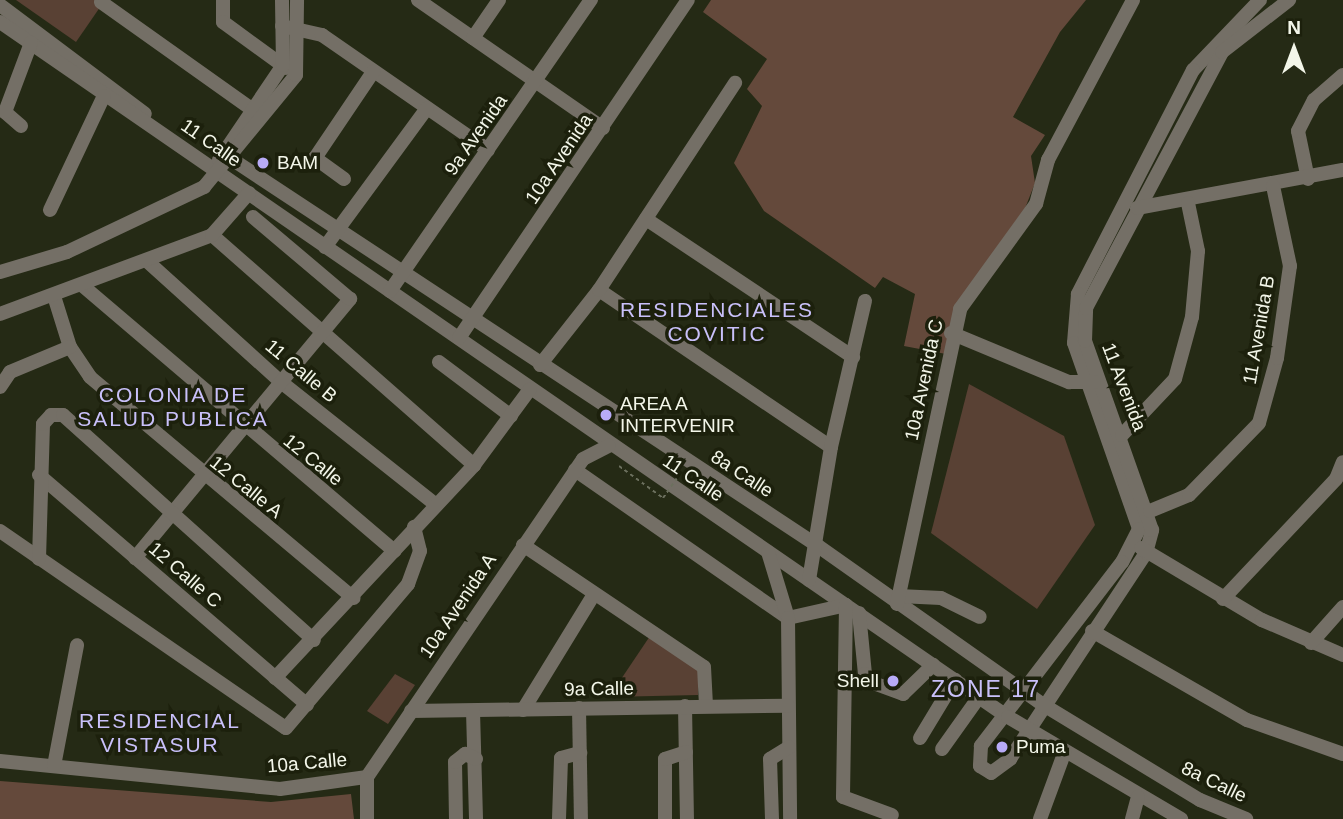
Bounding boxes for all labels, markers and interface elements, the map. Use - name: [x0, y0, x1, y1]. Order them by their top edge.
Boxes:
- north arrow: [1259, 14, 1329, 84]
- text: N: [1287, 17, 1301, 38]
- street label: 9a Avenida: [439, 90, 513, 180]
- street label: 10a Avenida: [520, 109, 598, 209]
- street label: 11 Calle: [176, 114, 246, 172]
- place label: BAM: [277, 152, 318, 174]
- marker: BAM: [255, 155, 271, 171]
- street label: 11 Avenida B: [1238, 273, 1280, 387]
- district label: RESIDENCIALES COVITIC: [622, 297, 812, 347]
- street label: 10a Avenida C: [900, 317, 948, 443]
- street label: 11 Calle B: [261, 335, 341, 407]
- street label: 11 Avenida: [1097, 339, 1151, 435]
- district label: COLONIA DE SALUD PUBLICA: [79, 382, 267, 432]
- place label: AREA A INTERVENIR: [620, 393, 735, 437]
- marker: AREA A INTERVENIR: [598, 407, 614, 423]
- street label: 12 Calle: [279, 429, 347, 491]
- street label: 8a Calle: [707, 445, 777, 503]
- street label: 11 Calle: [658, 449, 728, 507]
- street label: 12 Calle A: [205, 451, 287, 523]
- street label: 12 Calle C: [144, 537, 226, 613]
- street label: 10a Avenida A: [414, 549, 502, 663]
- place label: Shell: [837, 670, 879, 692]
- marker: Shell: [885, 673, 901, 689]
- district label: ZONE 17: [932, 675, 1040, 703]
- street label: 9a Calle: [564, 677, 634, 701]
- district label: RESIDENCIAL VISTASUR: [80, 708, 240, 758]
- place label: Puma: [1016, 736, 1066, 758]
- marker: Puma: [994, 739, 1010, 755]
- street label: 10a Calle: [266, 748, 348, 778]
- street label: 8a Calle: [1178, 756, 1250, 808]

